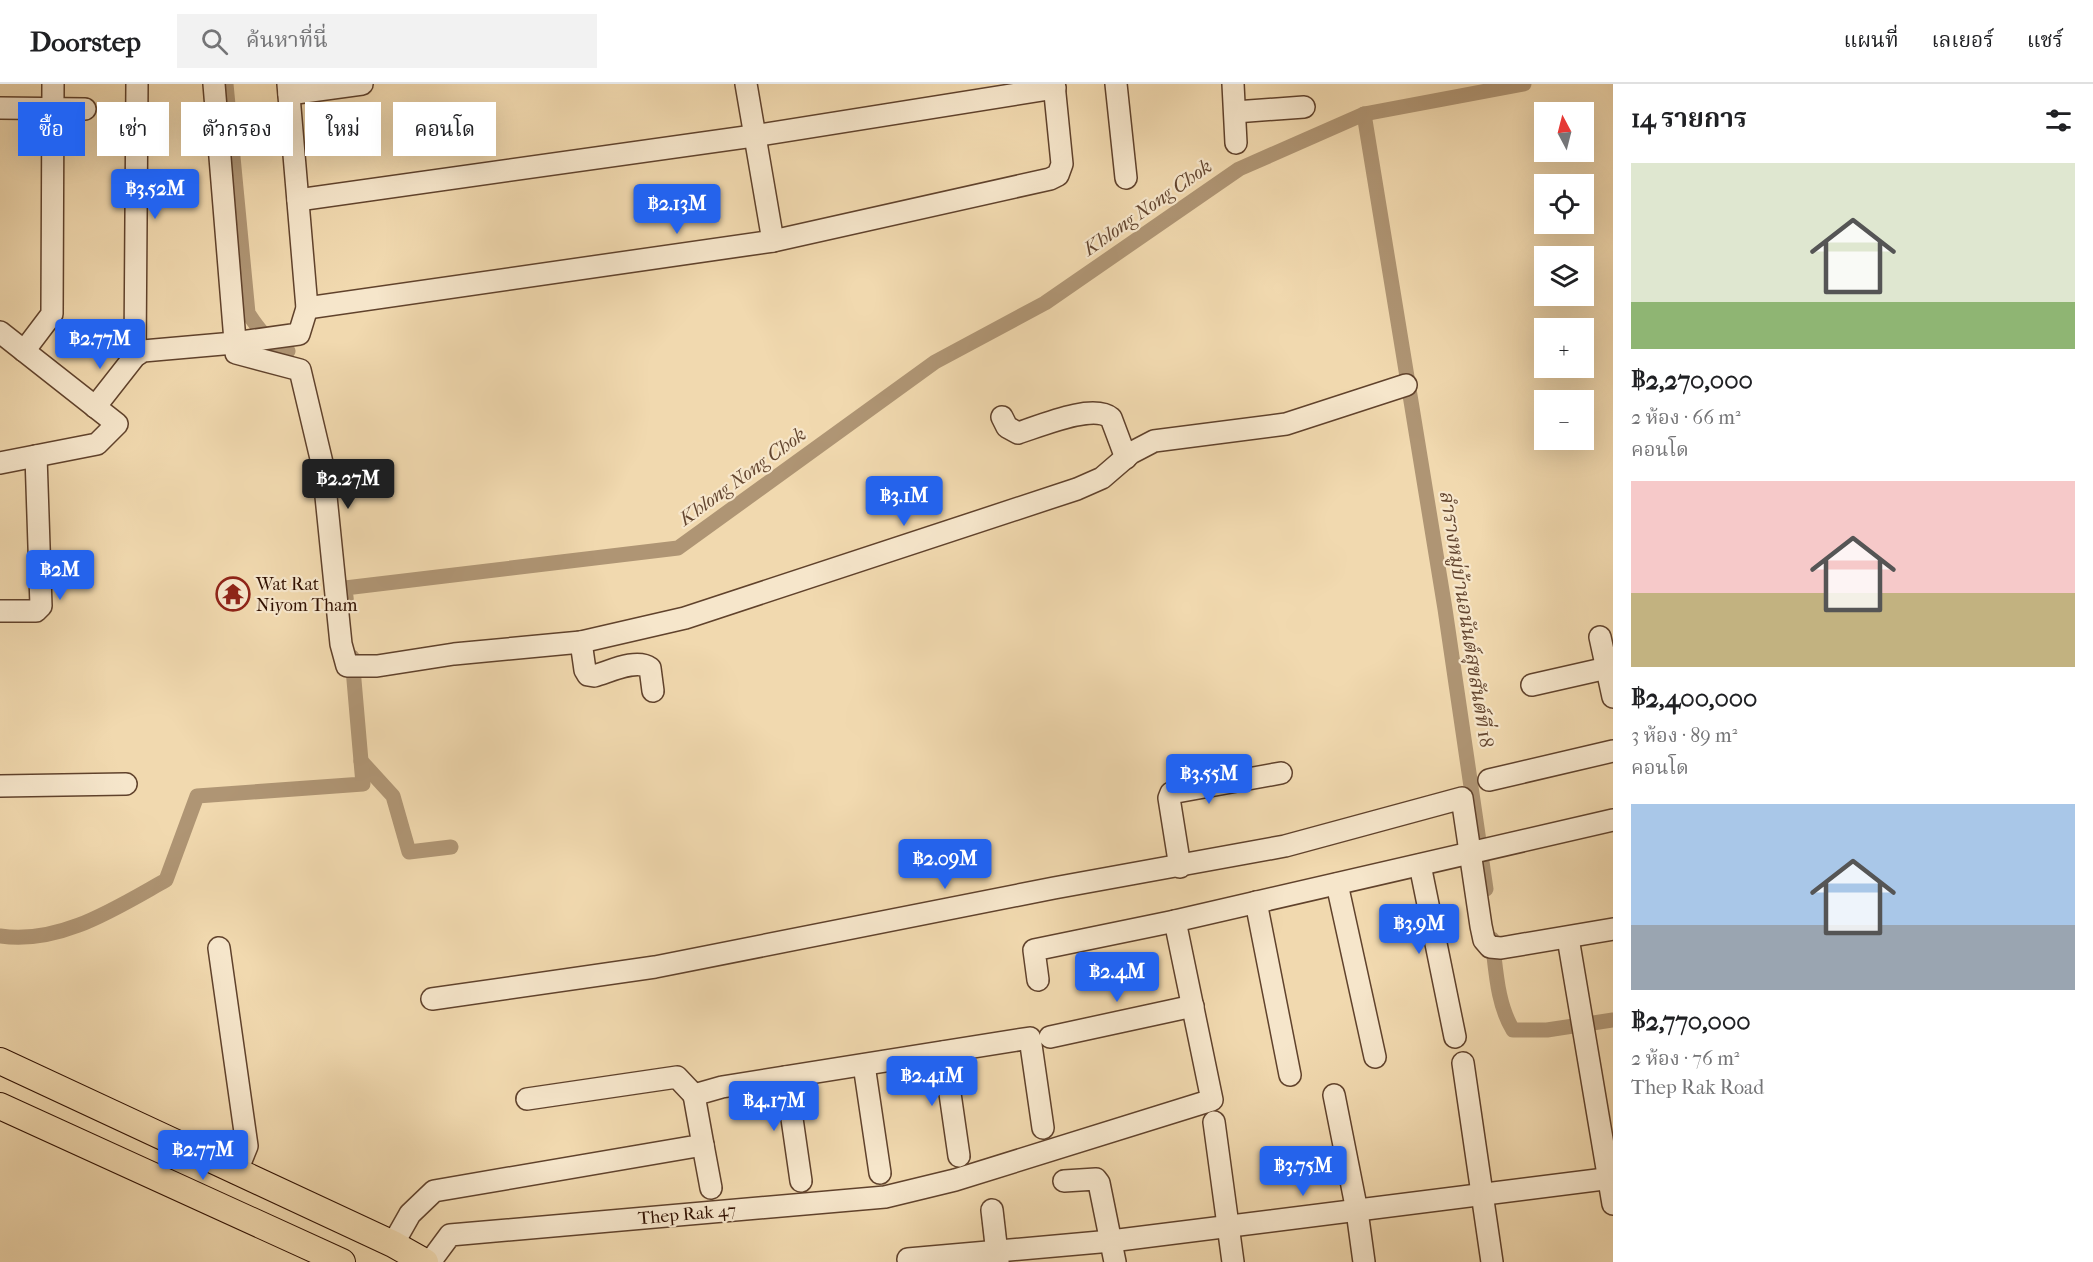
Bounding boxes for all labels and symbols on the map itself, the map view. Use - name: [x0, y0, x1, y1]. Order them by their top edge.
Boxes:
- north arrow: [1534, 102, 1594, 162]
- water label: Khlong Nong Chok: [1077, 154, 1216, 262]
- pin: ฿3.52M: [106, 169, 204, 220]
- pin: ฿2.13M: [628, 184, 726, 235]
- pin: ฿2.77M: [51, 319, 149, 370]
- water label: Khlong Nong Chok: [672, 422, 811, 532]
- pin: ฿2.27M: [299, 459, 397, 510]
- pin: ฿3.1M: [862, 476, 946, 527]
- water label: ลำรางหมู่บ้านอนันต์สุขสันต์ที่ 18: [1434, 488, 1502, 750]
- pin: ฿2M: [31, 550, 89, 601]
- place label: Wat Rat Niyom Tham: [255, 574, 358, 616]
- temple icon: Wat Rat Niyom Tham: [215, 576, 251, 612]
- pin: ฿3.55M: [1160, 754, 1258, 805]
- pin: ฿2.09M: [896, 839, 994, 890]
- pin: ฿3.9M: [1377, 904, 1461, 955]
- pin: ฿2.4M: [1075, 952, 1159, 1003]
- pin: ฿2.41M: [883, 1056, 981, 1107]
- pin: ฿4.17M: [725, 1081, 823, 1132]
- pin: ฿2.77M: [154, 1130, 252, 1181]
- pin: ฿3.75M: [1254, 1146, 1352, 1197]
- street label: Thep Rak 47: [637, 1200, 737, 1229]

